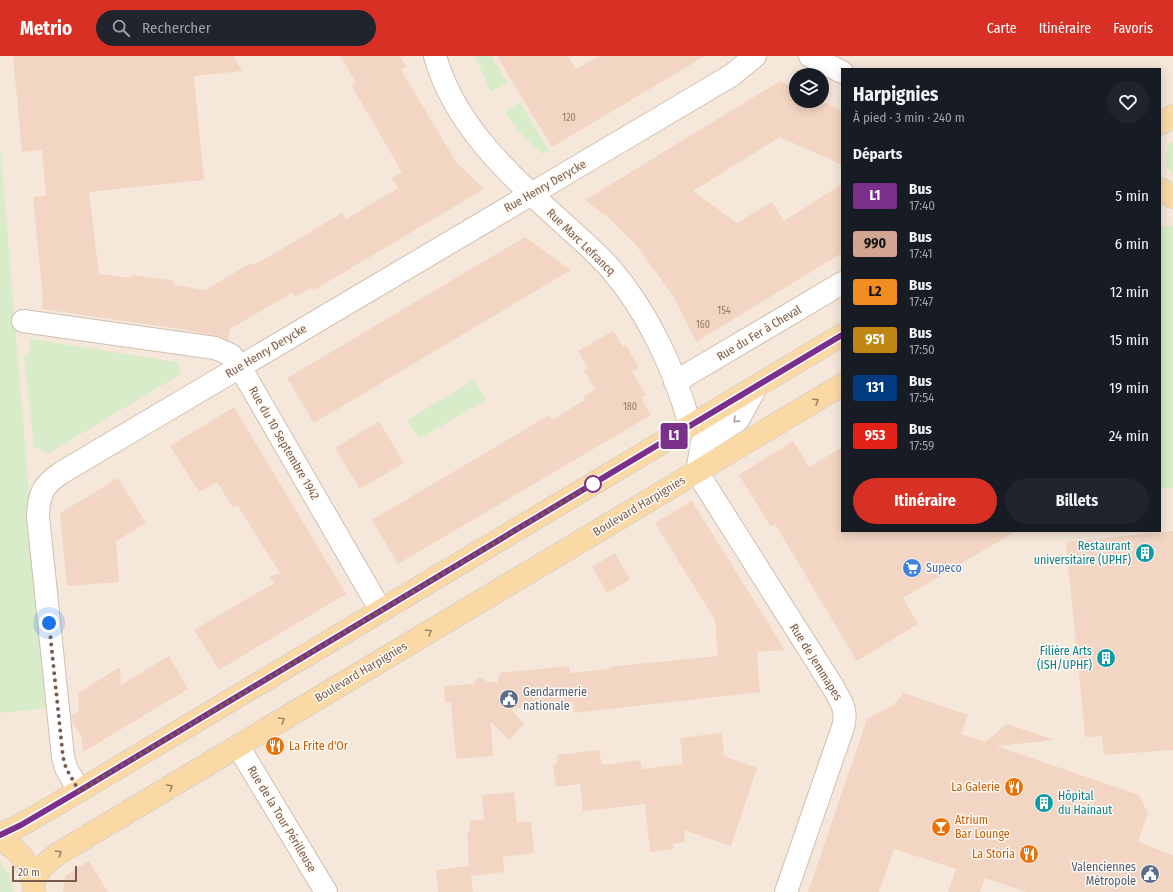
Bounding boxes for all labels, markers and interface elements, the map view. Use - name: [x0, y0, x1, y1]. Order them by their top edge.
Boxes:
- search box: [96, 10, 376, 46]
- text: Metrio: [20, 17, 72, 40]
- icon: search: [110, 17, 132, 39]
- text: Rechercher: [142, 19, 211, 37]
- text: Carte: [987, 20, 1017, 37]
- text: Itinéraire: [1039, 20, 1091, 37]
- text: Favoris: [1113, 20, 1153, 37]
- map controls: [789, 68, 829, 108]
- button: layers: [789, 68, 829, 108]
- button: heart: [1107, 81, 1149, 123]
- text: Harpignies: [853, 83, 938, 106]
- text: À pied · 3 min · 240 m: [853, 110, 965, 125]
- house number: 120: [562, 112, 576, 124]
- text: Départs: [853, 145, 902, 163]
- street label: Rue Henry Derycke: [501, 157, 589, 215]
- text: Bus: [909, 180, 932, 198]
- text: L1: [870, 187, 880, 204]
- text: 5 min: [1115, 187, 1149, 205]
- text: 17:40: [909, 198, 935, 213]
- street label: Rue Marc Lefrancq: [544, 206, 618, 278]
- text: Bus: [909, 228, 932, 246]
- text: 990: [864, 235, 886, 252]
- text: 6 min: [1115, 235, 1149, 253]
- text: 17:41: [909, 246, 933, 261]
- text: Bus: [909, 276, 932, 294]
- text: L2: [869, 283, 881, 300]
- text: 12 min: [1110, 283, 1149, 301]
- text: 17:47: [909, 294, 933, 309]
- street label: Rue du Fer à Cheval: [714, 302, 804, 364]
- house number: 154: [717, 305, 731, 317]
- house number: 160: [696, 319, 710, 331]
- street label: Rue Henry Derycke: [223, 321, 309, 381]
- text: Bus: [909, 324, 932, 342]
- text: 951: [865, 331, 885, 348]
- text: 15 min: [1110, 331, 1149, 349]
- text: 17:50: [909, 342, 935, 357]
- text: Bus: [909, 372, 932, 390]
- text: 131: [866, 379, 884, 396]
- text: 19 min: [1109, 379, 1149, 397]
- street label: Rue du 10 Septembre 1942: [246, 384, 322, 502]
- text: 17:54: [909, 390, 934, 405]
- one-way arrow: [812, 398, 819, 405]
- house number: 180: [623, 401, 637, 413]
- one-way arrow: [733, 415, 741, 422]
- text: Bus: [909, 420, 932, 438]
- line badge: L1: [656, 423, 692, 449]
- text: L1: [669, 427, 679, 444]
- text: 953: [865, 427, 885, 444]
- text: 24 min: [1109, 427, 1149, 445]
- text: 17:59: [909, 438, 934, 453]
- street label: Boulevard Harpignies: [590, 473, 688, 539]
- unlabelled marker: [584, 475, 602, 493]
- button: Itinéraire: [853, 478, 997, 524]
- button: Billets: [1005, 478, 1149, 524]
- place label: Restaurant universitaire (UPHF): [1034, 539, 1131, 567]
- building icon: Restaurant universitaire (UPHF): [1134, 542, 1156, 564]
- supermarket icon: Supeco: [901, 557, 923, 579]
- place label: Supeco: [926, 561, 962, 575]
- your location: [39, 613, 59, 633]
- street label: Rue de Jemmapes: [787, 621, 845, 703]
- one-way arrow: [425, 629, 432, 636]
- street label: Boulevard Harpignies: [312, 639, 410, 705]
- place label: Filière Arts (ISH/UPHF): [1037, 644, 1092, 672]
- building icon: Filière Arts (ISH/UPHF): [1095, 647, 1117, 669]
- place label: Gendarmerie nationale: [523, 685, 587, 713]
- public building icon: Gendarmerie nationale: [498, 688, 520, 710]
- one-way arrow: [278, 717, 285, 724]
- restaurant icon: La Frite d'Or: [264, 735, 286, 757]
- place label: La Frite d'Or: [289, 739, 349, 753]
- street label: Rue de la Tour Périlleuse: [245, 763, 319, 875]
- restaurant icon: La Galerie: [1003, 776, 1025, 798]
- place label: La Galerie: [951, 780, 1000, 794]
- one-way arrow: [166, 784, 173, 791]
- place label: Hôpital du Hainaut: [1058, 789, 1112, 817]
- building icon: Hôpital du Hainaut: [1033, 792, 1055, 814]
- place label: Atrium Bar Lounge: [955, 813, 1010, 841]
- bar icon: Atrium Bar Lounge: [930, 816, 952, 838]
- restaurant icon: La Storia: [1018, 843, 1040, 865]
- place label: La Storia: [972, 847, 1015, 861]
- one-way arrow: [55, 851, 62, 858]
- place label: Valenciennes Métropole: [1071, 860, 1136, 888]
- public building icon: Valenciennes Métropole: [1139, 863, 1161, 885]
- scale bar: [12, 864, 77, 883]
- text: 20 m: [18, 866, 40, 879]

